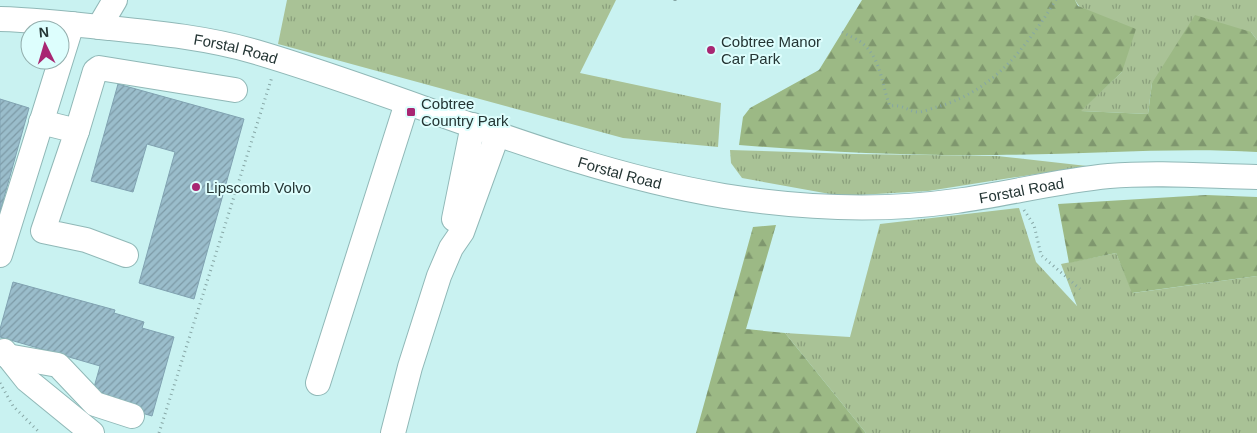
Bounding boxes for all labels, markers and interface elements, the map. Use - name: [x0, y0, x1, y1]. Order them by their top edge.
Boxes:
- north arrow: [20, 20, 70, 70]
- text: N: [38, 24, 50, 40]
- street label: Forstal Road: [193, 30, 280, 67]
- place label: Cobtree Manor Car Park: [721, 33, 821, 67]
- marker: Cobtree Manor Car Park: [705, 44, 717, 56]
- place label: Cobtree Country Park: [421, 95, 509, 129]
- marker: Cobtree Country Park: [405, 106, 417, 118]
- street label: Forstal Road: [576, 153, 663, 192]
- street label: Forstal Road: [978, 174, 1065, 206]
- place label: Lipscomb Volvo: [206, 179, 311, 196]
- marker: Lipscomb Volvo: [190, 181, 202, 193]

